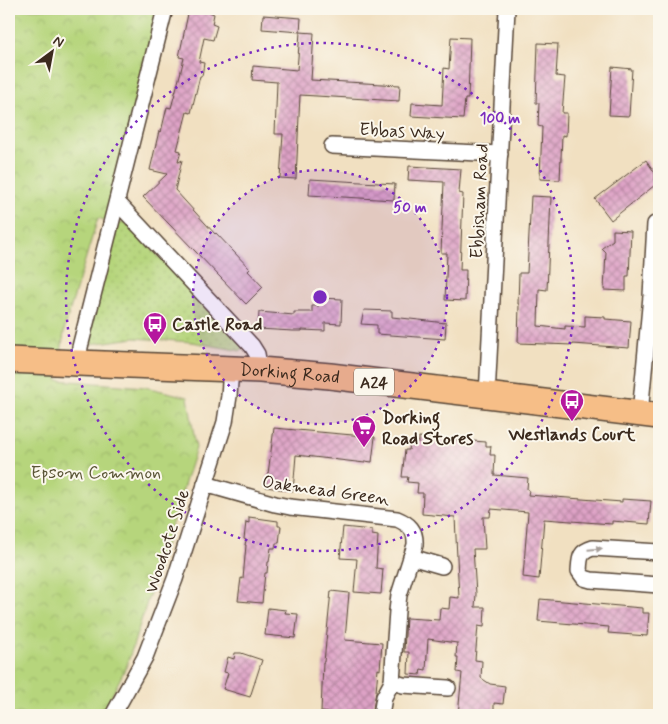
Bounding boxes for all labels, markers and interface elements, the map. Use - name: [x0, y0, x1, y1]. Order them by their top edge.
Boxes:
- north arrow: [28, 28, 78, 78]
- text: N: [50, 32, 67, 52]
- text: 100 m: [480, 109, 520, 129]
- street label: Ebbas Way: [359, 118, 445, 146]
- street label: Ebbisham Road: [465, 143, 495, 259]
- text: 50 m: [393, 198, 427, 218]
- centre of rings: [311, 288, 329, 306]
- bus stop icon: Castle Road: [142, 311, 168, 345]
- place label: Castle Road: [172, 313, 262, 337]
- street label: Dorking Road: [239, 358, 341, 390]
- road number: A24: [354, 368, 394, 396]
- bus stop icon: Westlands Court: [559, 388, 585, 422]
- place label: Dorking Road Stores: [382, 406, 473, 451]
- supermarket icon: Dorking Road Stores: [351, 414, 377, 448]
- place label: Westlands Court: [508, 423, 636, 447]
- park label: Epsom Common: [31, 461, 161, 485]
- street label: Oakmead Green: [261, 470, 391, 512]
- street label: Woodcote Side: [140, 486, 196, 596]
- one-way arrow: [587, 545, 603, 553]

